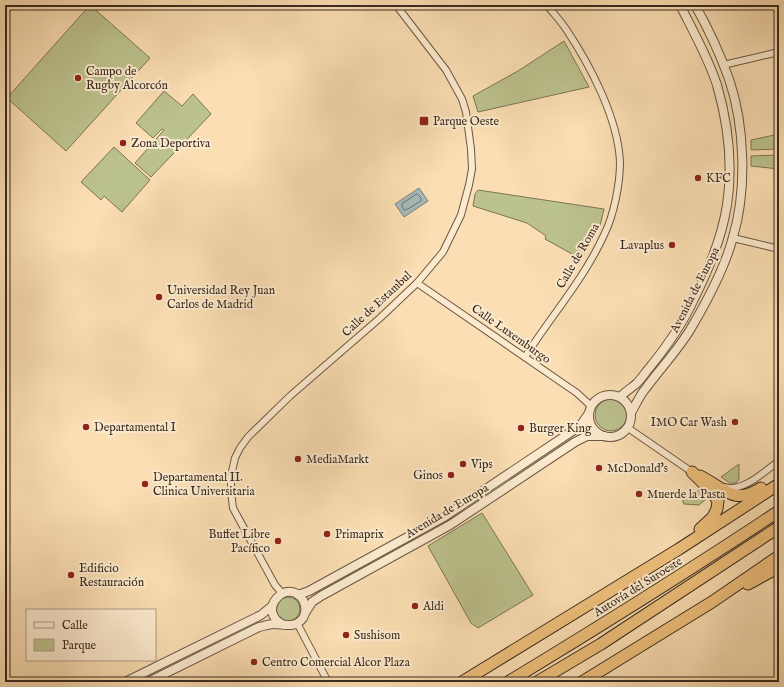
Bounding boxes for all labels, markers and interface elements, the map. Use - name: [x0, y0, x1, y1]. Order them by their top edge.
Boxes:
- place label: Campo de Rugby Alcorcón: [86, 64, 169, 93]
- marker: Campo de Rugby Alcorcón: [73, 73, 83, 83]
- place label: Parque Oeste: [433, 114, 500, 130]
- marker: Parque Oeste: [418, 115, 430, 127]
- place label: Zona Deportiva: [131, 136, 211, 152]
- marker: Zona Deportiva: [118, 138, 128, 148]
- place label: KFC: [706, 171, 731, 186]
- marker: KFC: [693, 173, 703, 183]
- street label: Calle de Roma: [553, 220, 603, 291]
- place label: Lavaplus: [620, 238, 664, 254]
- marker: Lavaplus: [667, 240, 677, 250]
- street label: Avenida de Europa: [667, 244, 724, 337]
- street label: Calle de Estambul: [339, 267, 415, 340]
- place label: Universidad Rey Juan Carlos de Madrid: [167, 283, 276, 312]
- marker: Universidad Rey Juan Carlos de Madrid: [154, 292, 164, 302]
- street label: Calle Luxemburgo: [468, 301, 554, 367]
- place label: IMO Car Wash: [651, 415, 728, 430]
- marker: IMO Car Wash: [730, 417, 740, 427]
- place label: Departamental I: [94, 420, 176, 436]
- place label: Burger King: [529, 421, 592, 436]
- marker: Departamental I: [81, 422, 91, 432]
- marker: Burger King: [516, 423, 526, 433]
- place label: MediaMarkt: [306, 452, 369, 467]
- marker: MediaMarkt: [293, 454, 303, 464]
- place label: Vips: [470, 457, 493, 473]
- marker: Vips: [458, 459, 468, 469]
- place label: McDonald's: [607, 461, 668, 476]
- marker: McDonald's: [594, 463, 604, 473]
- place label: Ginos: [413, 468, 443, 483]
- place label: Departamental II. Clinica Universitaria: [153, 470, 255, 499]
- marker: Ginos: [446, 470, 456, 480]
- marker: Departamental II. Clinica Universitaria: [140, 479, 150, 489]
- street label: Avenida de Europa: [402, 480, 492, 543]
- place label: Muerde la Pasta: [647, 487, 726, 502]
- marker: Muerde la Pasta: [634, 489, 644, 499]
- place label: Buffet Libre Pacífico: [208, 527, 271, 556]
- place label: Primaprix: [335, 527, 384, 543]
- marker: Primaprix: [322, 529, 332, 539]
- marker: Buffet Libre Pacífico: [273, 536, 283, 546]
- street label: Autovía del Suroeste: [590, 553, 685, 621]
- place label: Edificio Restauración: [79, 561, 145, 590]
- marker: Edificio Restauración: [66, 570, 76, 580]
- place label: Aldi: [422, 599, 444, 614]
- marker: Aldi: [410, 601, 420, 611]
- legend: [26, 609, 156, 661]
- text: Calle: [62, 618, 88, 633]
- place label: Sushisom: [354, 628, 400, 643]
- marker: Sushisom: [341, 630, 351, 640]
- text: Parque: [62, 638, 97, 654]
- place label: Centro Comercial Alcor Plaza: [262, 655, 411, 670]
- marker: Centro Comercial Alcor Plaza: [249, 657, 259, 667]

